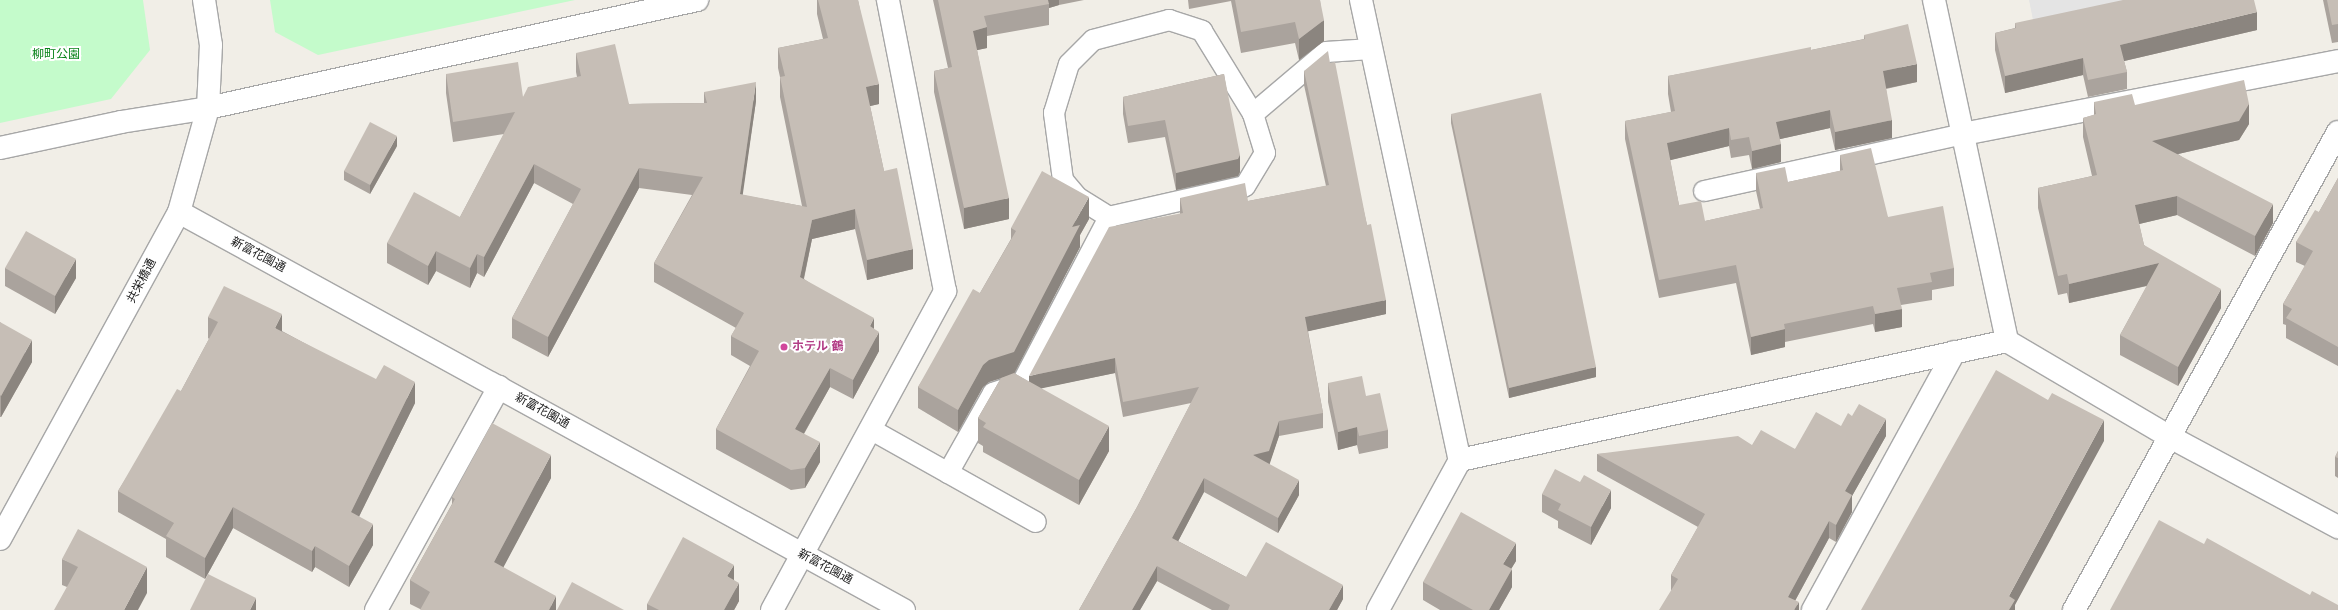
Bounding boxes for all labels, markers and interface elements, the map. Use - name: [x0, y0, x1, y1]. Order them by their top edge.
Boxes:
- park label: 柳町公園: [32, 48, 80, 62]
- street label: 新富花園通: [228, 235, 288, 275]
- street label: 共栄橋通: [124, 256, 160, 306]
- place label: ホテル 鶴: [792, 340, 844, 354]
- marker: ホテル 鶴: [779, 342, 789, 352]
- street label: 新富花園通: [512, 390, 572, 432]
- street label: 新富花園通: [795, 547, 855, 587]

